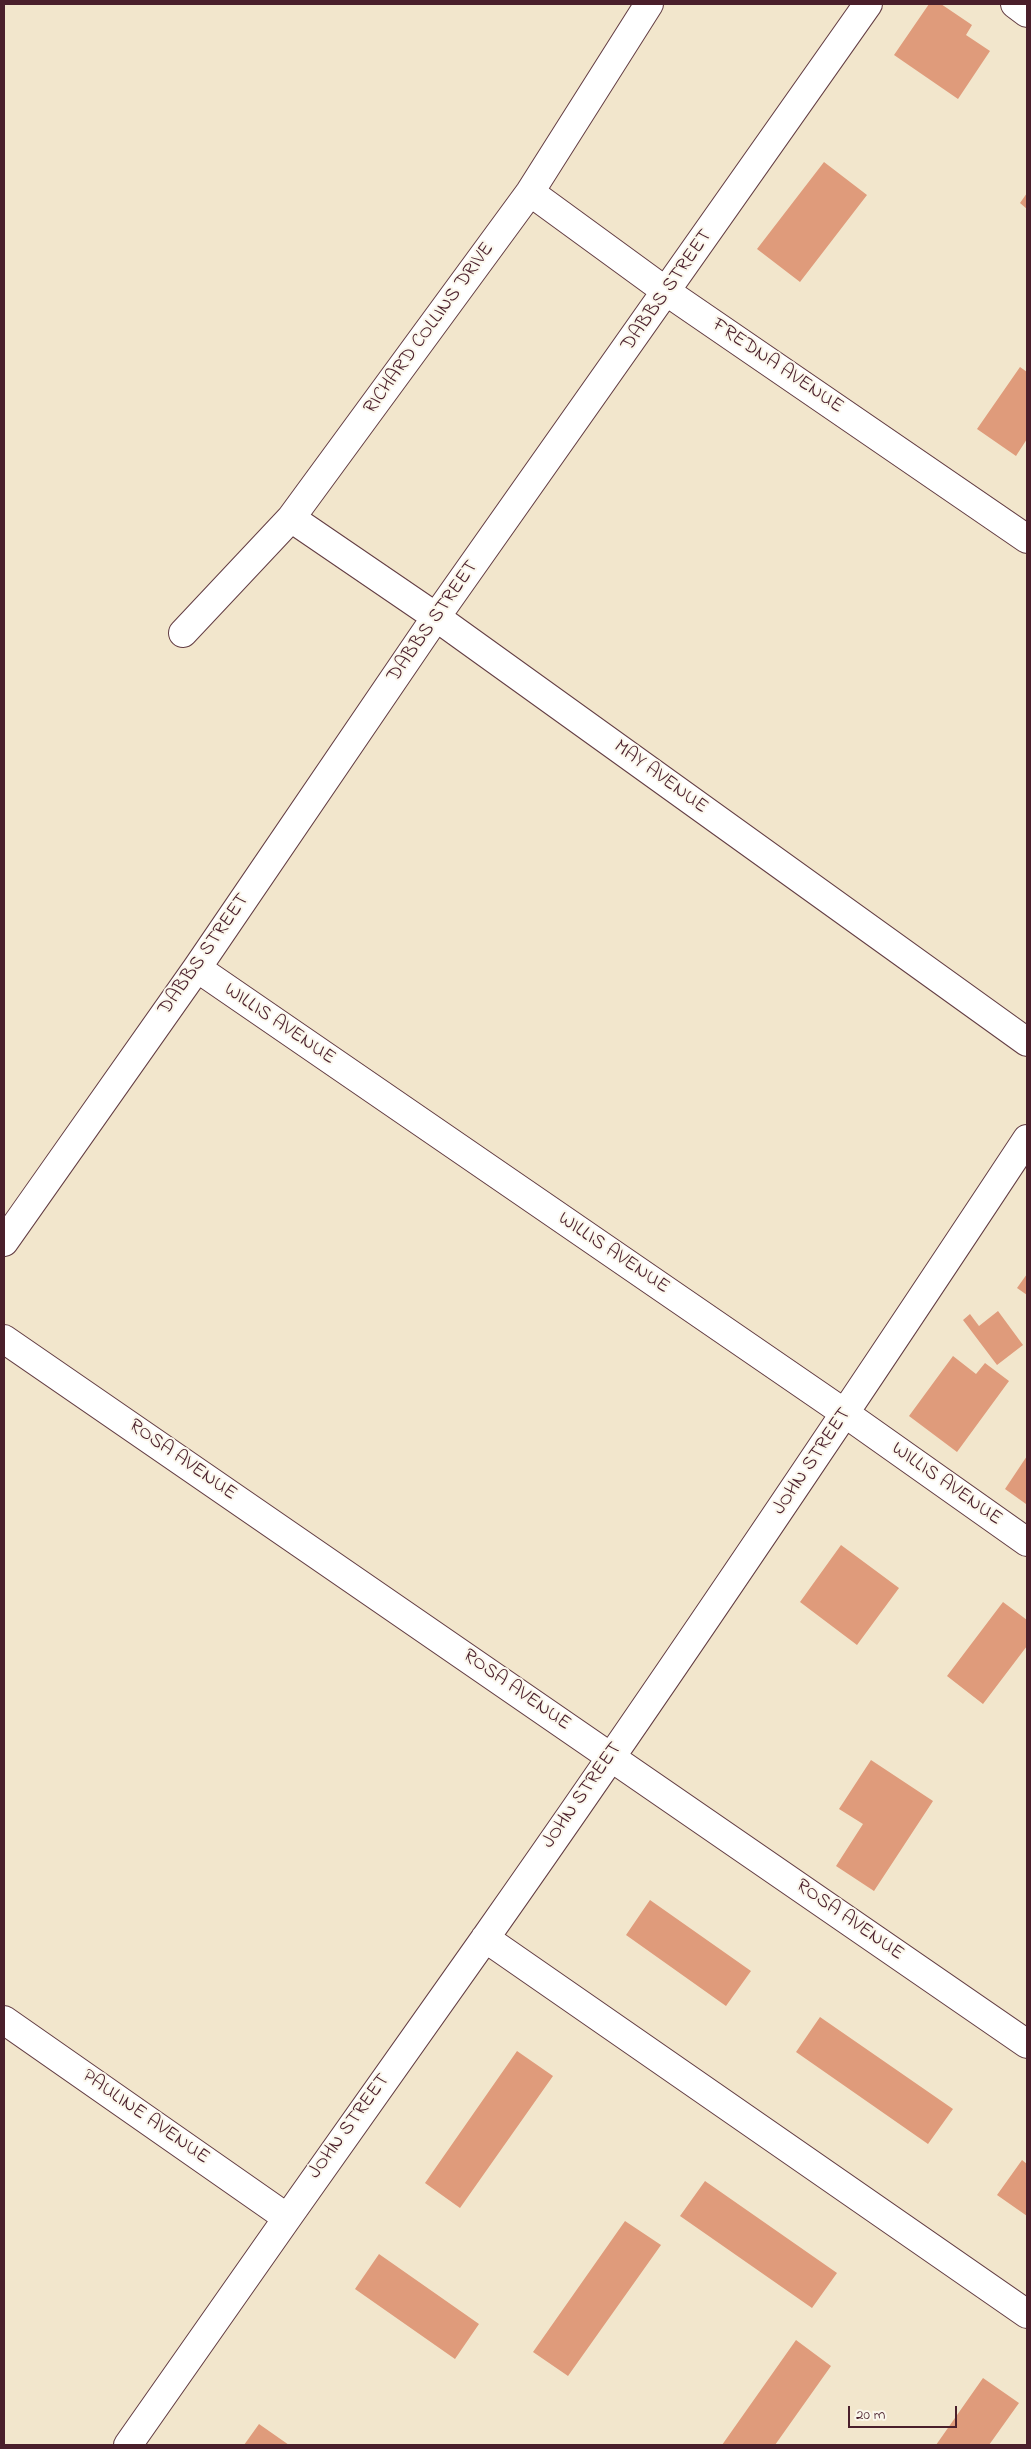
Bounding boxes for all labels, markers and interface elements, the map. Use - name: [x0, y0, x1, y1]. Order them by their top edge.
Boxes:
- street label: DABBS STREET: [617, 226, 719, 356]
- street label: RICHARD COLLINS DRIVE: [360, 238, 500, 420]
- street label: FREDNA AVENUE: [707, 314, 847, 420]
- street label: DABBS STREET: [383, 557, 485, 687]
- street label: MAY AVENUE: [608, 736, 712, 820]
- street label: DABBS STREET: [154, 890, 256, 1020]
- street label: WILLIS AVENUE: [219, 979, 339, 1071]
- street label: WILLIS AVENUE: [553, 1208, 673, 1300]
- street label: JOHN STREET: [768, 1404, 858, 1520]
- street label: ROSA AVENUE: [123, 1415, 241, 1507]
- street label: WILLIS AVENUE: [886, 1438, 1006, 1532]
- street label: ROSA AVENUE: [457, 1645, 575, 1737]
- street label: JOHN STREET: [538, 1738, 628, 1854]
- street label: ROSA AVENUE: [790, 1875, 908, 1967]
- street label: PAULINE AVENUE: [77, 2065, 213, 2171]
- street label: JOHN STREET: [304, 2070, 396, 2184]
- scale bar: [851, 2396, 960, 2428]
- text: 20 m: [856, 2404, 885, 2426]

